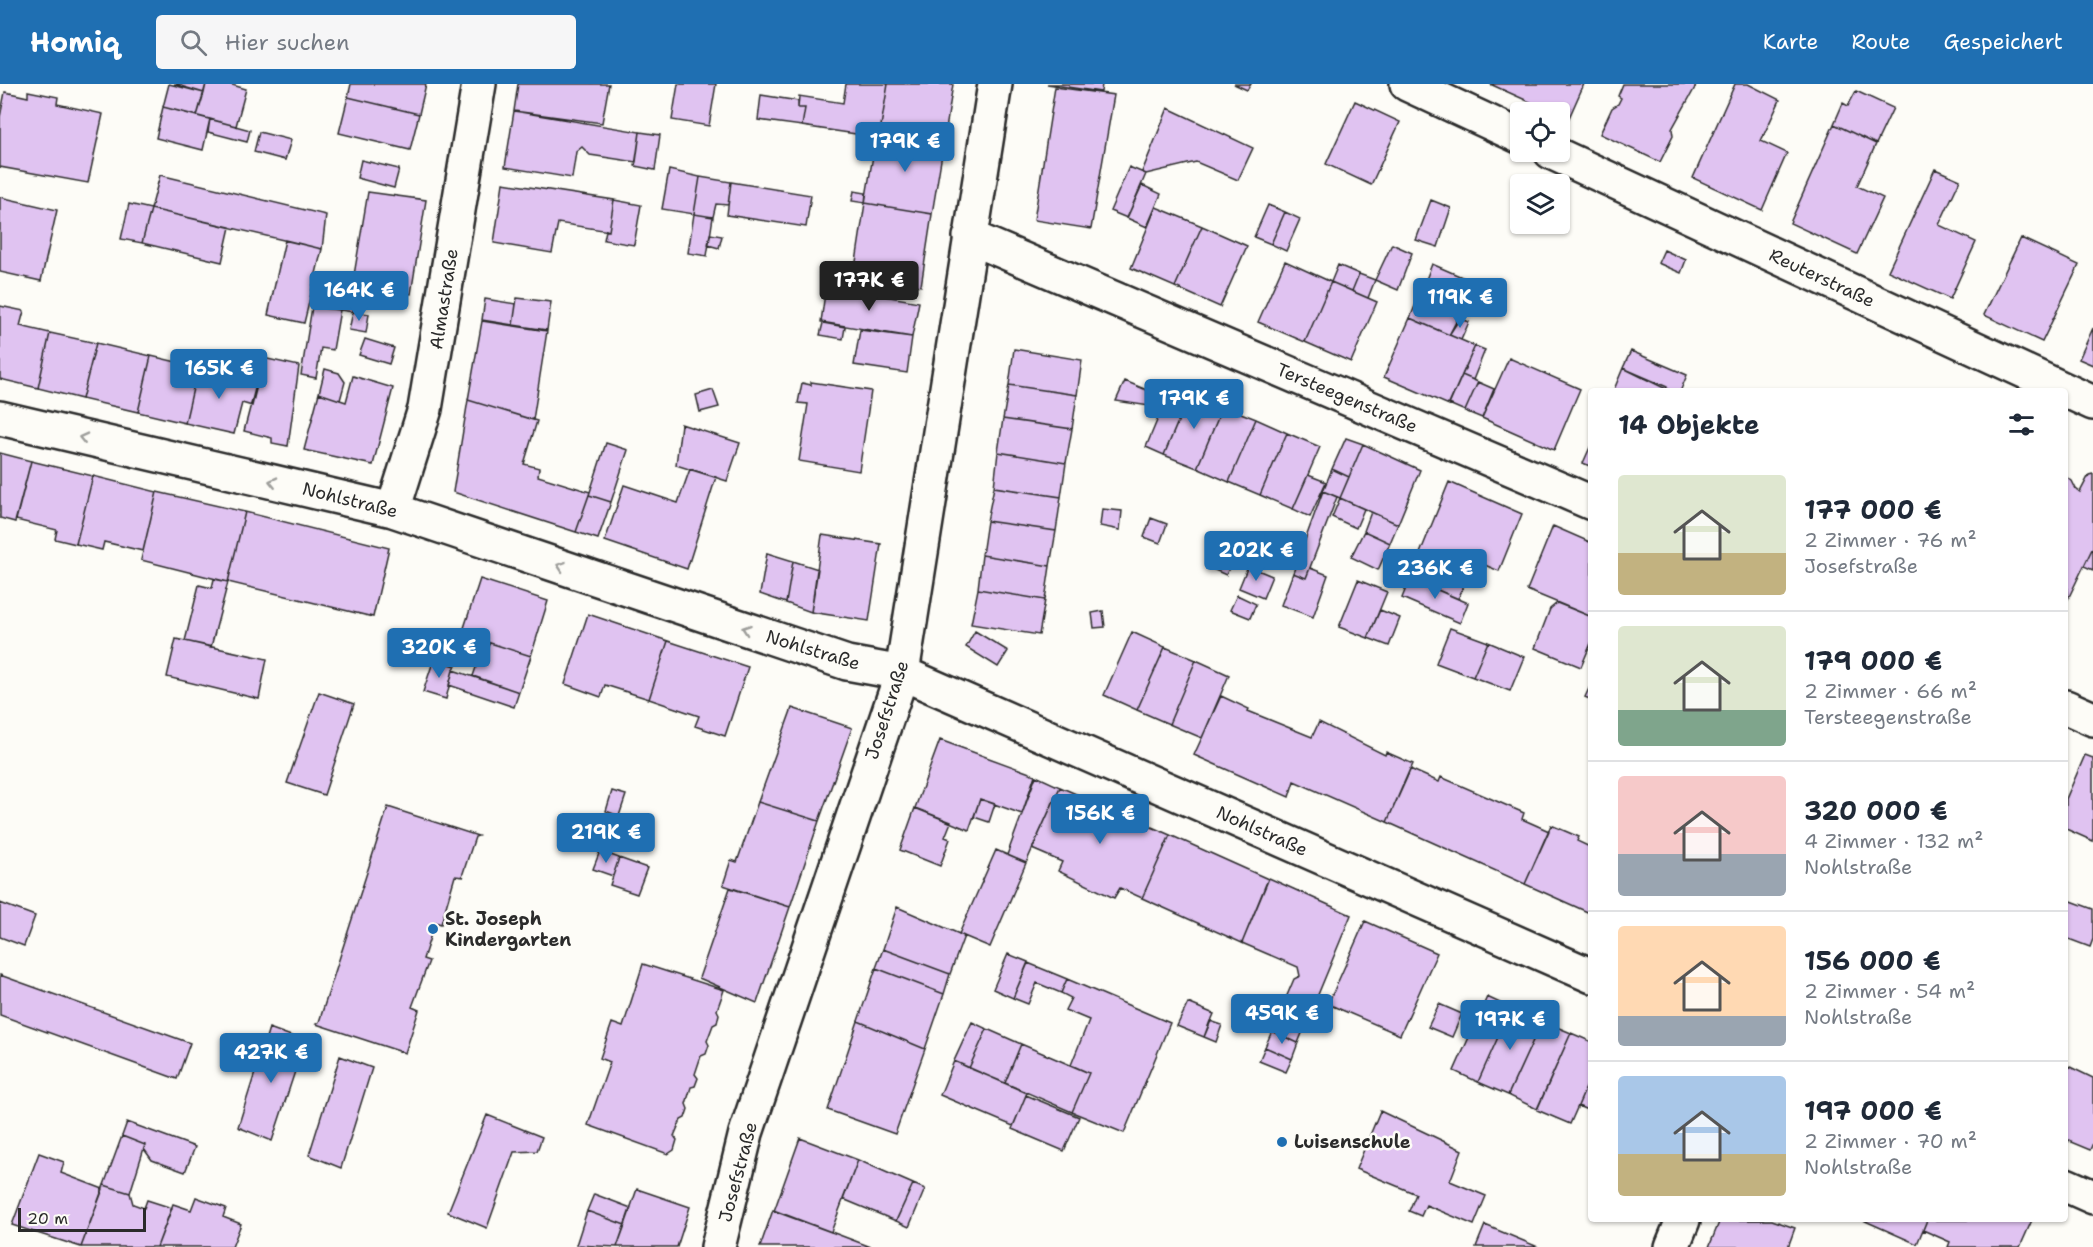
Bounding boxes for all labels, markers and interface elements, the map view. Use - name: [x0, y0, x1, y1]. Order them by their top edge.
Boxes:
- search box: [156, 15, 576, 69]
- text: Homiq: [30, 23, 120, 61]
- icon: search: [177, 26, 210, 59]
- text: Hier suchen: [225, 28, 349, 57]
- text: Karte: [1763, 28, 1818, 56]
- text: Route: [1851, 28, 1910, 56]
- text: Gespeichert: [1943, 28, 2063, 56]
- map controls: [1510, 102, 1570, 234]
- button: locate: [1510, 102, 1570, 162]
- pin: 179K €: [856, 122, 954, 173]
- text: 179K €: [869, 128, 941, 154]
- button: layers: [1510, 174, 1570, 234]
- street label: Reuterstraße: [1765, 243, 1879, 313]
- street label: Almastraße: [424, 247, 464, 351]
- pin: 177K €: [820, 261, 918, 312]
- text: 177K €: [834, 267, 904, 293]
- pin: 164K €: [310, 271, 408, 322]
- text: 164K €: [323, 277, 395, 303]
- pin: 119K €: [1411, 278, 1509, 329]
- text: 119K €: [1427, 284, 1493, 310]
- pin: 165K €: [170, 349, 268, 400]
- text: 165K €: [184, 355, 254, 381]
- street label: Tersteegenstraße: [1273, 357, 1421, 439]
- pin: 179K €: [1145, 379, 1243, 430]
- text: 179K €: [1158, 385, 1230, 411]
- text: 14 Objekte: [1618, 407, 1760, 442]
- icon: filters: [2005, 408, 2038, 441]
- one-way arrow: [79, 432, 89, 445]
- one-way arrow: [269, 476, 279, 489]
- street label: Nohlstraße: [300, 477, 400, 523]
- text: 177 000 €: [1804, 492, 1942, 527]
- icon: home: [1666, 499, 1738, 571]
- text: 2 Zimmer · 76 m²: [1804, 527, 1977, 553]
- pin: 202K €: [1207, 531, 1305, 582]
- text: 202K €: [1218, 537, 1294, 563]
- pin: 236K €: [1386, 549, 1484, 600]
- text: Josefstraße: [1804, 553, 1918, 579]
- text: 236K €: [1397, 555, 1473, 581]
- one-way arrow: [556, 560, 567, 573]
- one-way arrow: [741, 623, 752, 636]
- street label: Nohlstraße: [763, 624, 863, 676]
- pin: 320K €: [390, 628, 488, 679]
- text: 320K €: [401, 634, 477, 660]
- text: 179 000 €: [1804, 643, 1942, 678]
- icon: home: [1666, 650, 1738, 722]
- street label: Josefstraße: [860, 657, 914, 763]
- text: 2 Zimmer · 66 m²: [1804, 678, 1977, 704]
- text: Tersteegenstraße: [1804, 704, 1972, 730]
- text: 320 000 €: [1804, 793, 1948, 828]
- pin: 156K €: [1051, 794, 1149, 845]
- text: 156K €: [1065, 800, 1135, 826]
- street label: Nohlstraße: [1213, 800, 1311, 862]
- icon: home: [1666, 800, 1738, 872]
- pin: 219K €: [557, 813, 655, 864]
- text: 219K €: [571, 819, 641, 845]
- text: 4 Zimmer · 132 m²: [1804, 828, 1984, 854]
- text: Nohlstraße: [1804, 854, 1912, 880]
- place label: St. Joseph Kindergarten: [445, 907, 571, 952]
- marker: St. Joseph Kindergarten: [426, 922, 440, 936]
- text: 156 000 €: [1804, 943, 1941, 978]
- icon: home: [1666, 950, 1738, 1022]
- text: 2 Zimmer · 54 m²: [1804, 978, 1975, 1004]
- pin: 459K €: [1233, 994, 1331, 1045]
- text: 459K €: [1245, 1000, 1319, 1026]
- pin: 197K €: [1461, 1000, 1559, 1051]
- text: Nohlstraße: [1804, 1004, 1912, 1030]
- text: 197K €: [1475, 1006, 1545, 1032]
- pin: 427K €: [222, 1033, 320, 1084]
- text: 427K €: [234, 1039, 308, 1065]
- text: 197 000 €: [1804, 1093, 1942, 1128]
- icon: home: [1666, 1100, 1738, 1172]
- street label: Josefstraße: [713, 1119, 763, 1225]
- text: 2 Zimmer · 70 m²: [1804, 1128, 1977, 1154]
- place label: Luisenschule: [1294, 1130, 1411, 1154]
- marker: Luisenschule: [1275, 1135, 1289, 1149]
- text: Nohlstraße: [1804, 1154, 1912, 1180]
- scale bar: [18, 1205, 146, 1232]
- text: 20 m: [27, 1208, 68, 1229]

